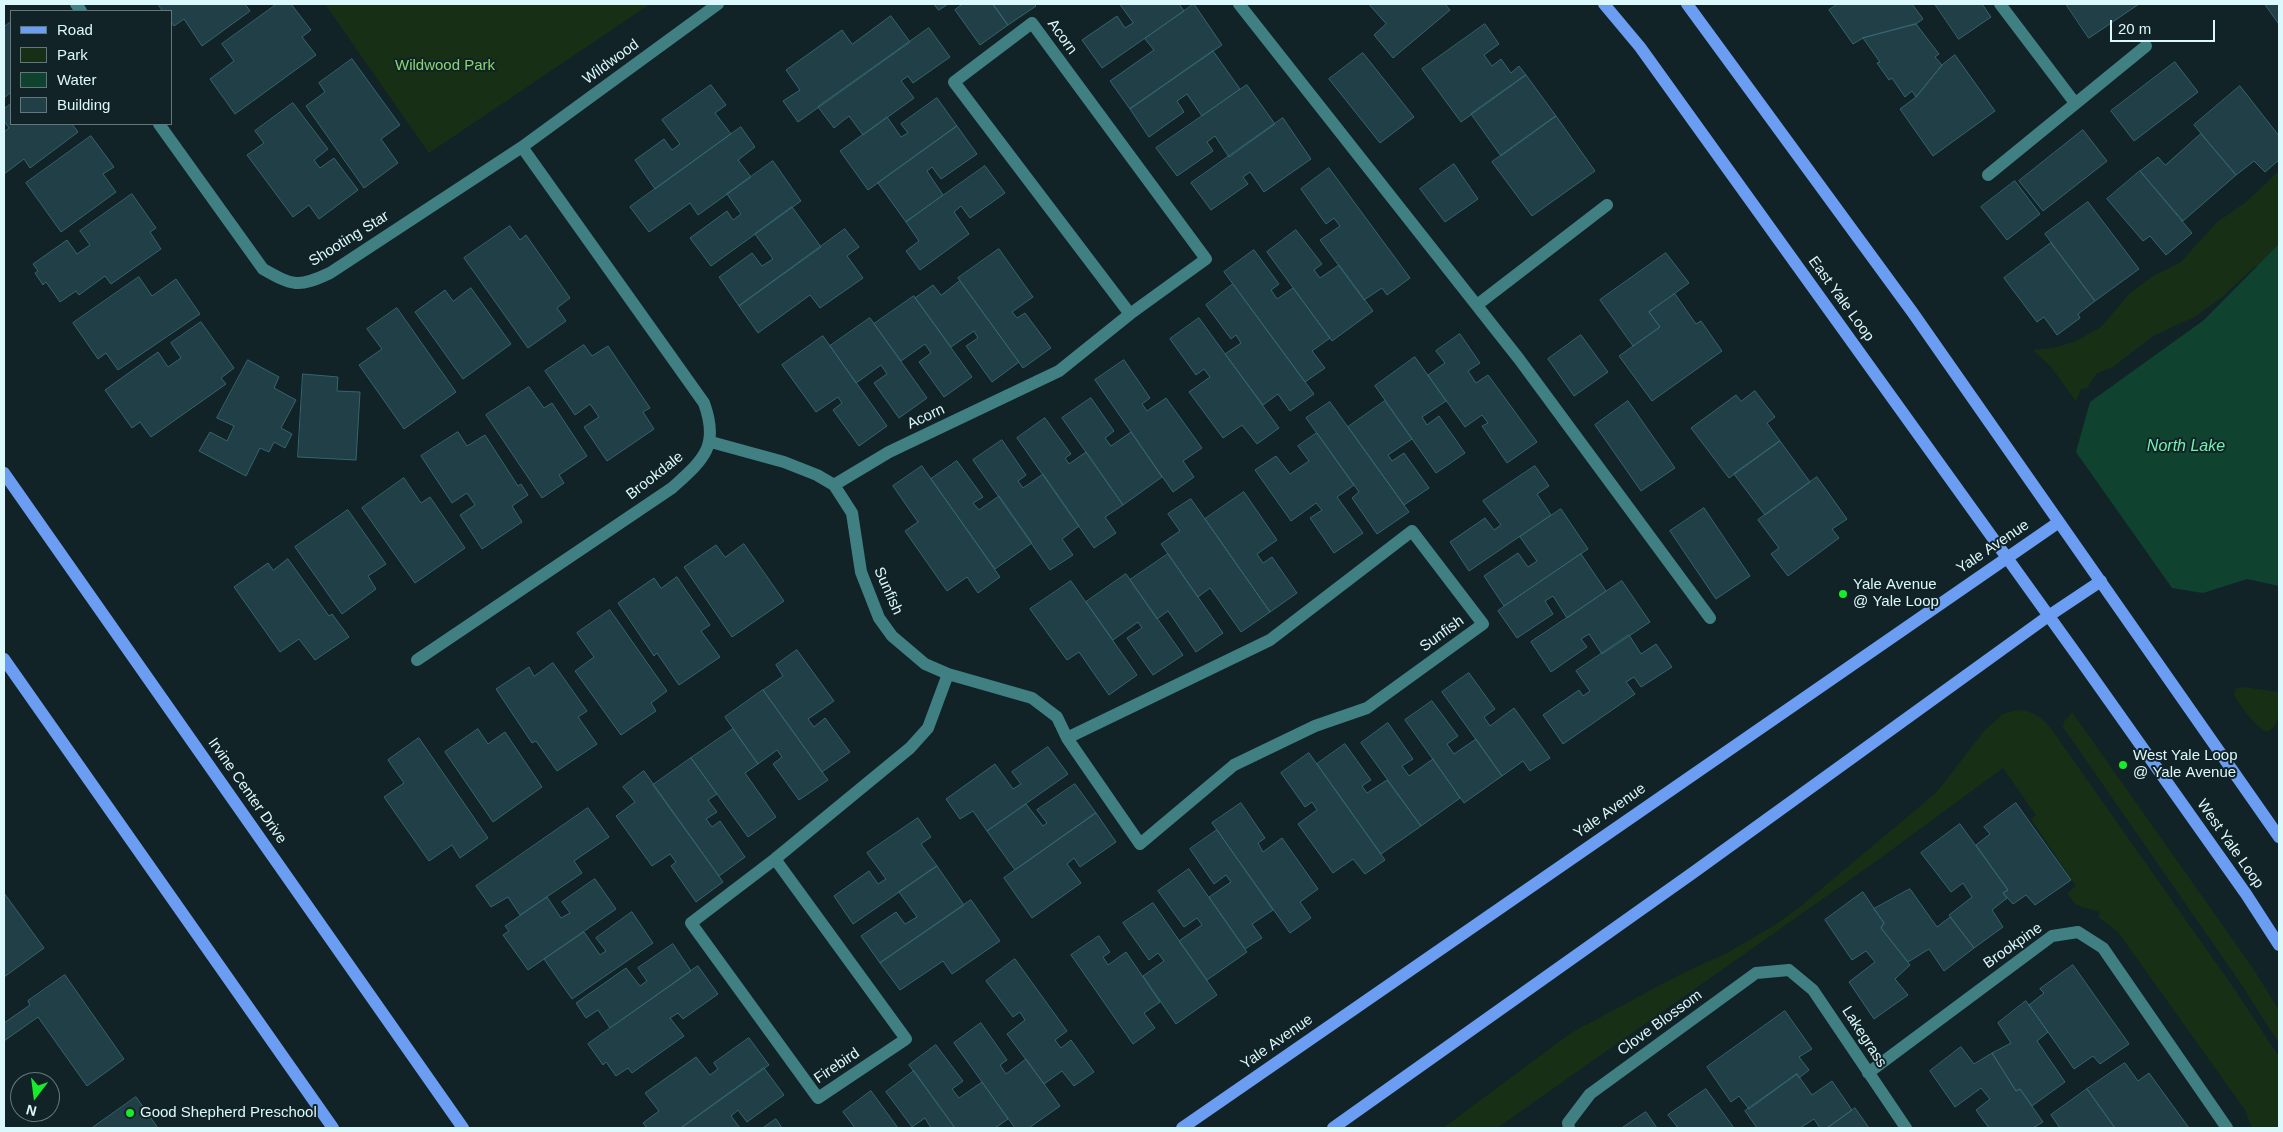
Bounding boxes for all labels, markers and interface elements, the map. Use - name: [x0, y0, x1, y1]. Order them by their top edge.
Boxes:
- legend: [10, 10, 172, 125]
- scale bar: [2113, 10, 2218, 42]
- street label: Acorn: [1043, 16, 1081, 58]
- text: 20 m: [2118, 20, 2151, 37]
- text: Road: [57, 21, 93, 38]
- street label: Wildwood: [579, 36, 643, 88]
- text: Park: [57, 46, 88, 63]
- park label: Wildwood Park: [395, 57, 495, 75]
- text: Water: [57, 71, 96, 88]
- text: Building: [57, 96, 110, 113]
- street label: Shooting Star: [306, 207, 392, 271]
- street label: East Yale Loop: [1804, 253, 1878, 345]
- street label: Acorn: [904, 401, 948, 433]
- water label: North Lake: [2147, 437, 2225, 457]
- street label: Brookdale: [623, 448, 687, 504]
- street label: Yale Avenue: [1953, 516, 2033, 578]
- street label: Sunfish: [870, 564, 906, 618]
- place label: Yale Avenue @ Yale Loop: [1853, 576, 1939, 611]
- marker: Yale Avenue @ Yale Loop: [1837, 588, 1849, 600]
- street label: Sunfish: [1416, 612, 1468, 656]
- street label: Irvine Center Drive: [204, 735, 290, 847]
- place label: West Yale Loop @ Yale Avenue: [2133, 747, 2238, 782]
- marker: West Yale Loop @ Yale Avenue: [2117, 759, 2129, 771]
- street label: Yale Avenue: [1571, 780, 1649, 842]
- street label: West Yale Loop: [2193, 796, 2267, 892]
- street label: Brookpine: [1980, 919, 2046, 973]
- street label: Clove Blossom: [1614, 986, 1706, 1060]
- street label: Lakegrass: [1838, 1003, 1890, 1071]
- street label: Yale Avenue: [1238, 1011, 1316, 1073]
- street label: Firebird: [811, 1044, 863, 1088]
- north arrow: [10, 1072, 60, 1122]
- text: N: [24, 1101, 38, 1120]
- place label: Good Shepherd Preschool: [140, 1104, 317, 1122]
- marker: Good Shepherd Preschool: [124, 1107, 136, 1119]

